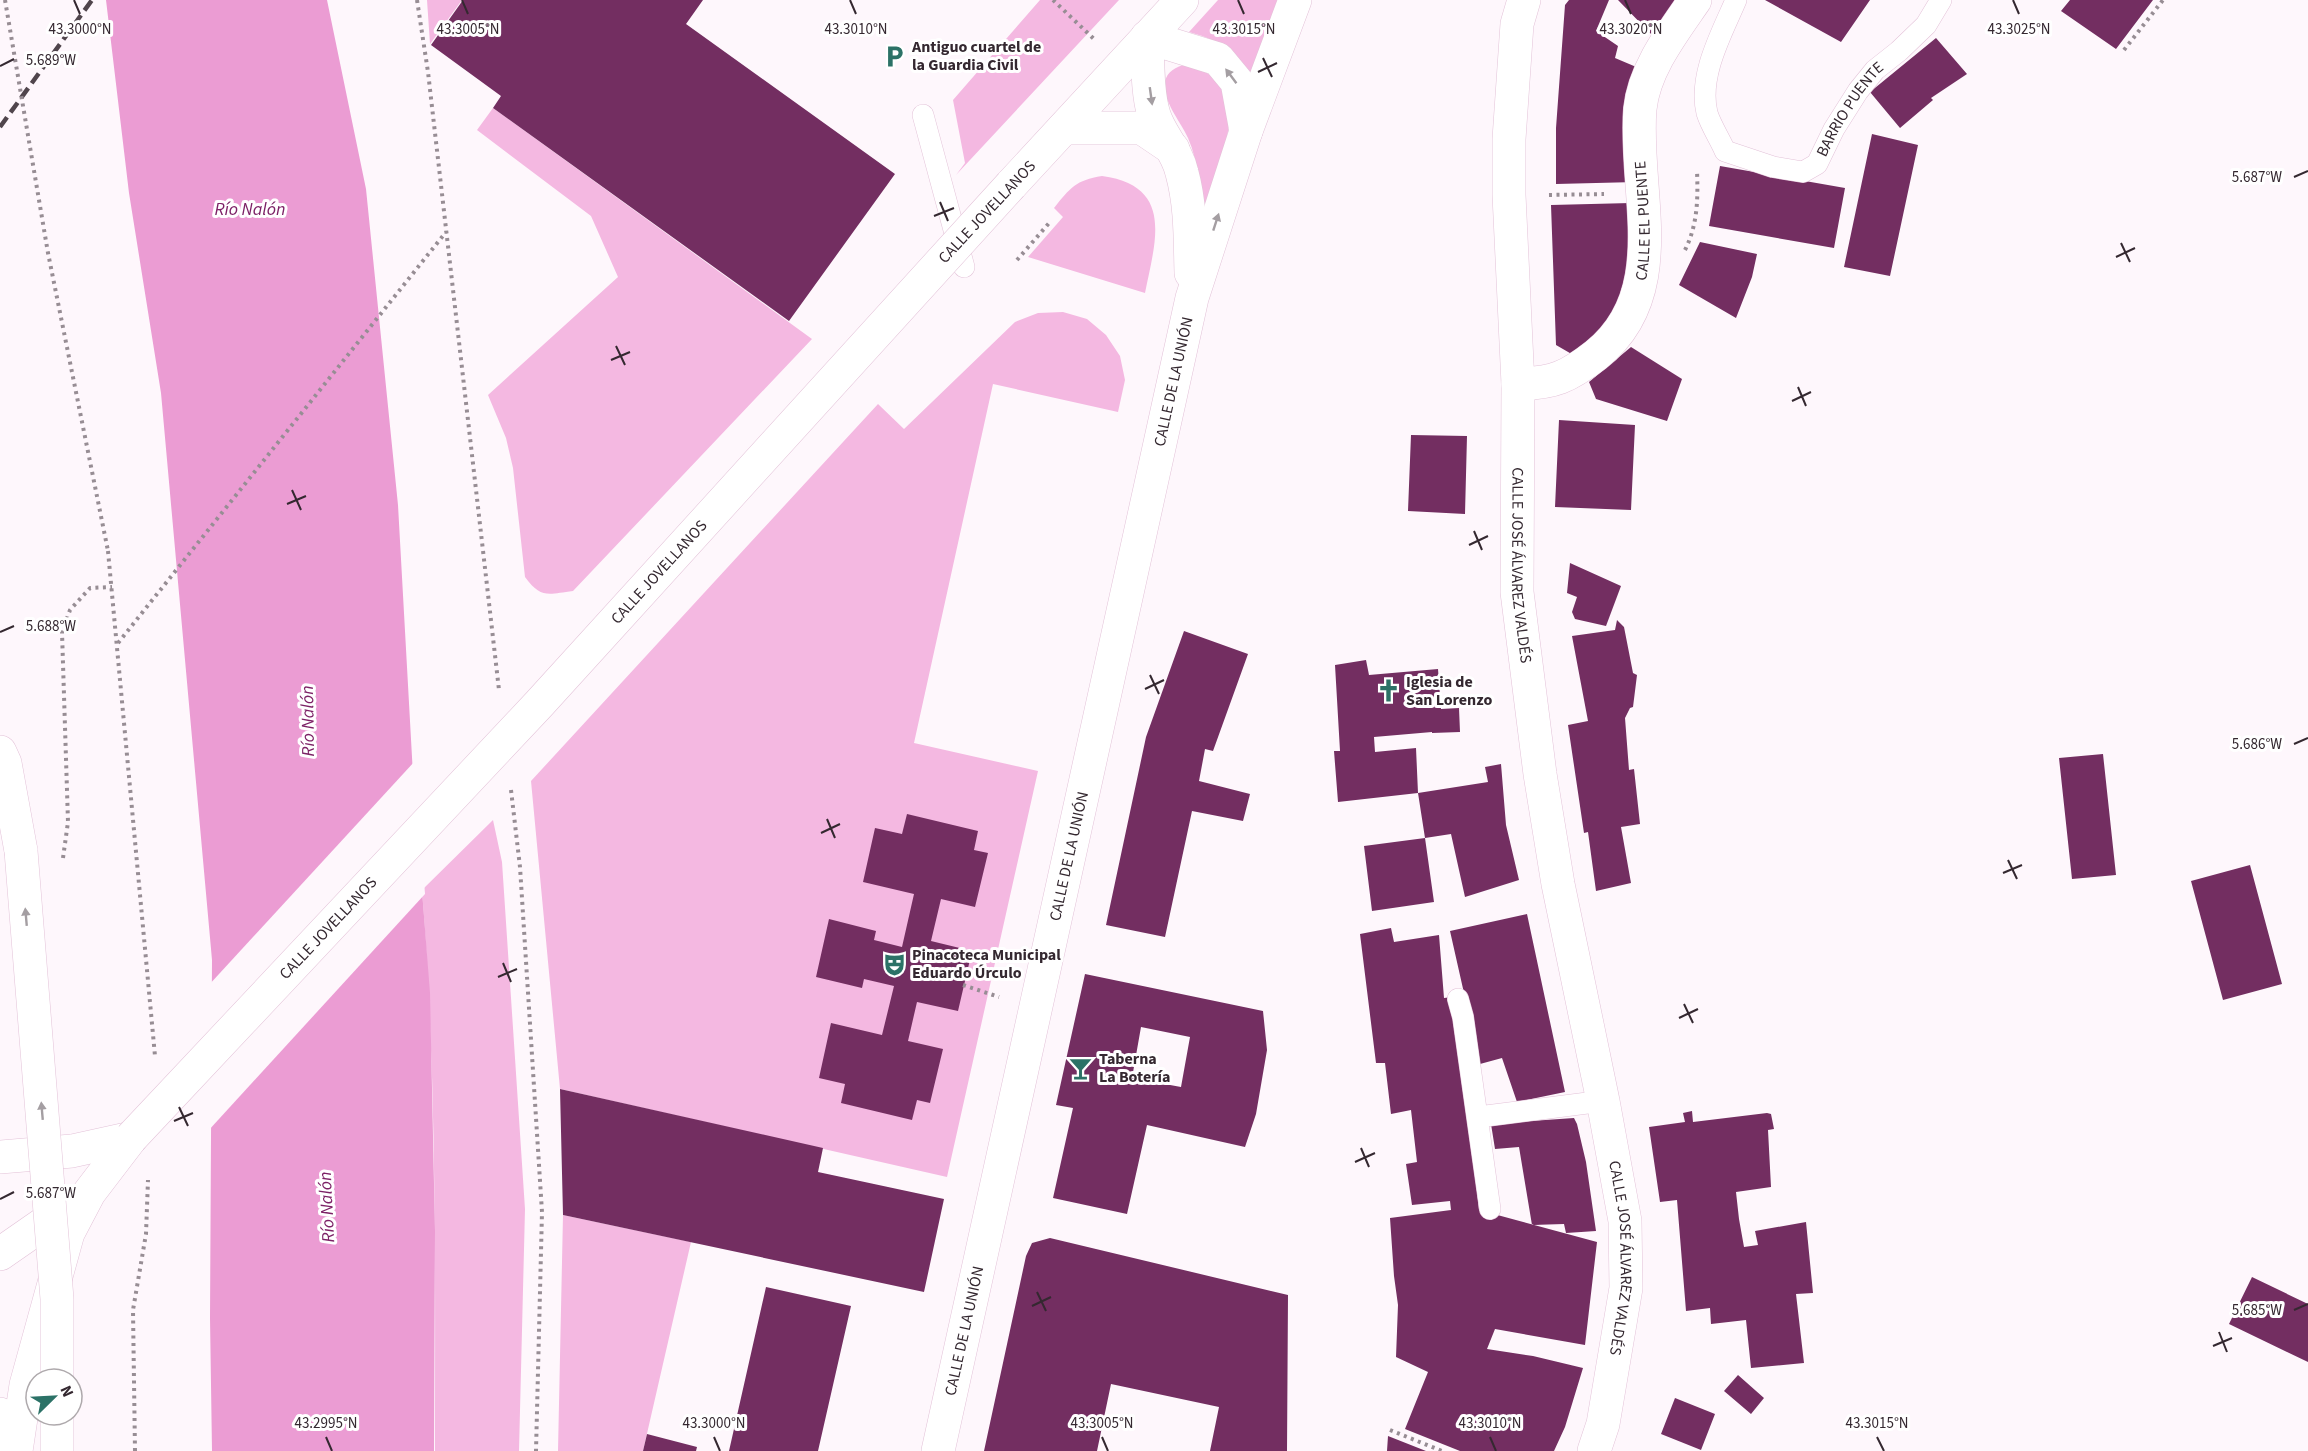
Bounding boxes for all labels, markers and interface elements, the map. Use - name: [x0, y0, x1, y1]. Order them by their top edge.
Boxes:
- text: 43.3000°N: [48, 19, 112, 40]
- text: 43.3005°N: [436, 19, 500, 40]
- text: 43.3010°N: [824, 19, 888, 40]
- text: 43.3015°N: [1212, 19, 1276, 40]
- text: 43.3020°N: [1599, 19, 1663, 40]
- text: 43.3025°N: [1987, 19, 2051, 40]
- place label: Antiguo cuartel de la Guardia Civil: [911, 36, 1041, 76]
- parking icon: Antiguo cuartel de la Guardia Civil: [881, 43, 907, 69]
- text: 5.689°W: [26, 50, 76, 71]
- street label: BARRIO PUENTE: [1811, 56, 1888, 160]
- one-way arrow: [1225, 68, 1237, 84]
- one-way arrow: [1147, 86, 1156, 105]
- street label: CALLE JOVELLANOS: [933, 156, 1041, 268]
- street label: CALLE EL PUENTE: [1629, 160, 1656, 282]
- text: 5.687°W: [2232, 167, 2282, 188]
- water label: Río Nalón: [214, 197, 286, 222]
- one-way arrow: [1212, 213, 1222, 231]
- street label: CALLE DE LA UNIÓN: [1149, 315, 1199, 449]
- street label: CALLE JOSÉ ÁLVAREZ VALDÉS: [1506, 467, 1537, 664]
- street label: CALLE JOVELLANOS: [606, 515, 712, 629]
- text: 5.688°W: [26, 616, 76, 637]
- place label: Iglesia de San Lorenzo: [1406, 671, 1492, 711]
- church icon: Iglesia de San Lorenzo: [1375, 678, 1401, 704]
- water label: Río Nalón: [295, 685, 321, 757]
- text: 5.686°W: [2232, 734, 2282, 755]
- street label: CALLE DE LA UNIÓN: [1044, 789, 1094, 923]
- street label: CALLE JOVELLANOS: [274, 872, 382, 984]
- one-way arrow: [21, 907, 31, 926]
- place label: Pinacoteca Municipal Eduardo Úrculo: [912, 944, 1061, 984]
- theatre icon: Pinacoteca Municipal Eduardo Úrculo: [881, 951, 907, 977]
- place label: Taberna La Botería: [1099, 1048, 1170, 1088]
- bar icon: Taberna La Botería: [1068, 1055, 1094, 1081]
- one-way arrow: [37, 1102, 47, 1121]
- street label: CALLE JOSÉ ÁLVAREZ VALDÉS: [1603, 1159, 1637, 1357]
- water label: Río Nalón: [313, 1171, 341, 1243]
- text: 5.687°W: [26, 1183, 76, 1204]
- street label: CALLE DE LA UNIÓN: [940, 1264, 989, 1398]
- text: 5.685°W: [2232, 1300, 2282, 1321]
- north arrow: [24, 1367, 84, 1427]
- text: N: [55, 1382, 79, 1401]
- text: 43.2995°N: [294, 1413, 358, 1434]
- text: 43.3000°N: [682, 1413, 746, 1434]
- text: 43.3005°N: [1070, 1413, 1134, 1434]
- text: 43.3010°N: [1458, 1413, 1522, 1434]
- text: 43.3015°N: [1845, 1413, 1909, 1434]

